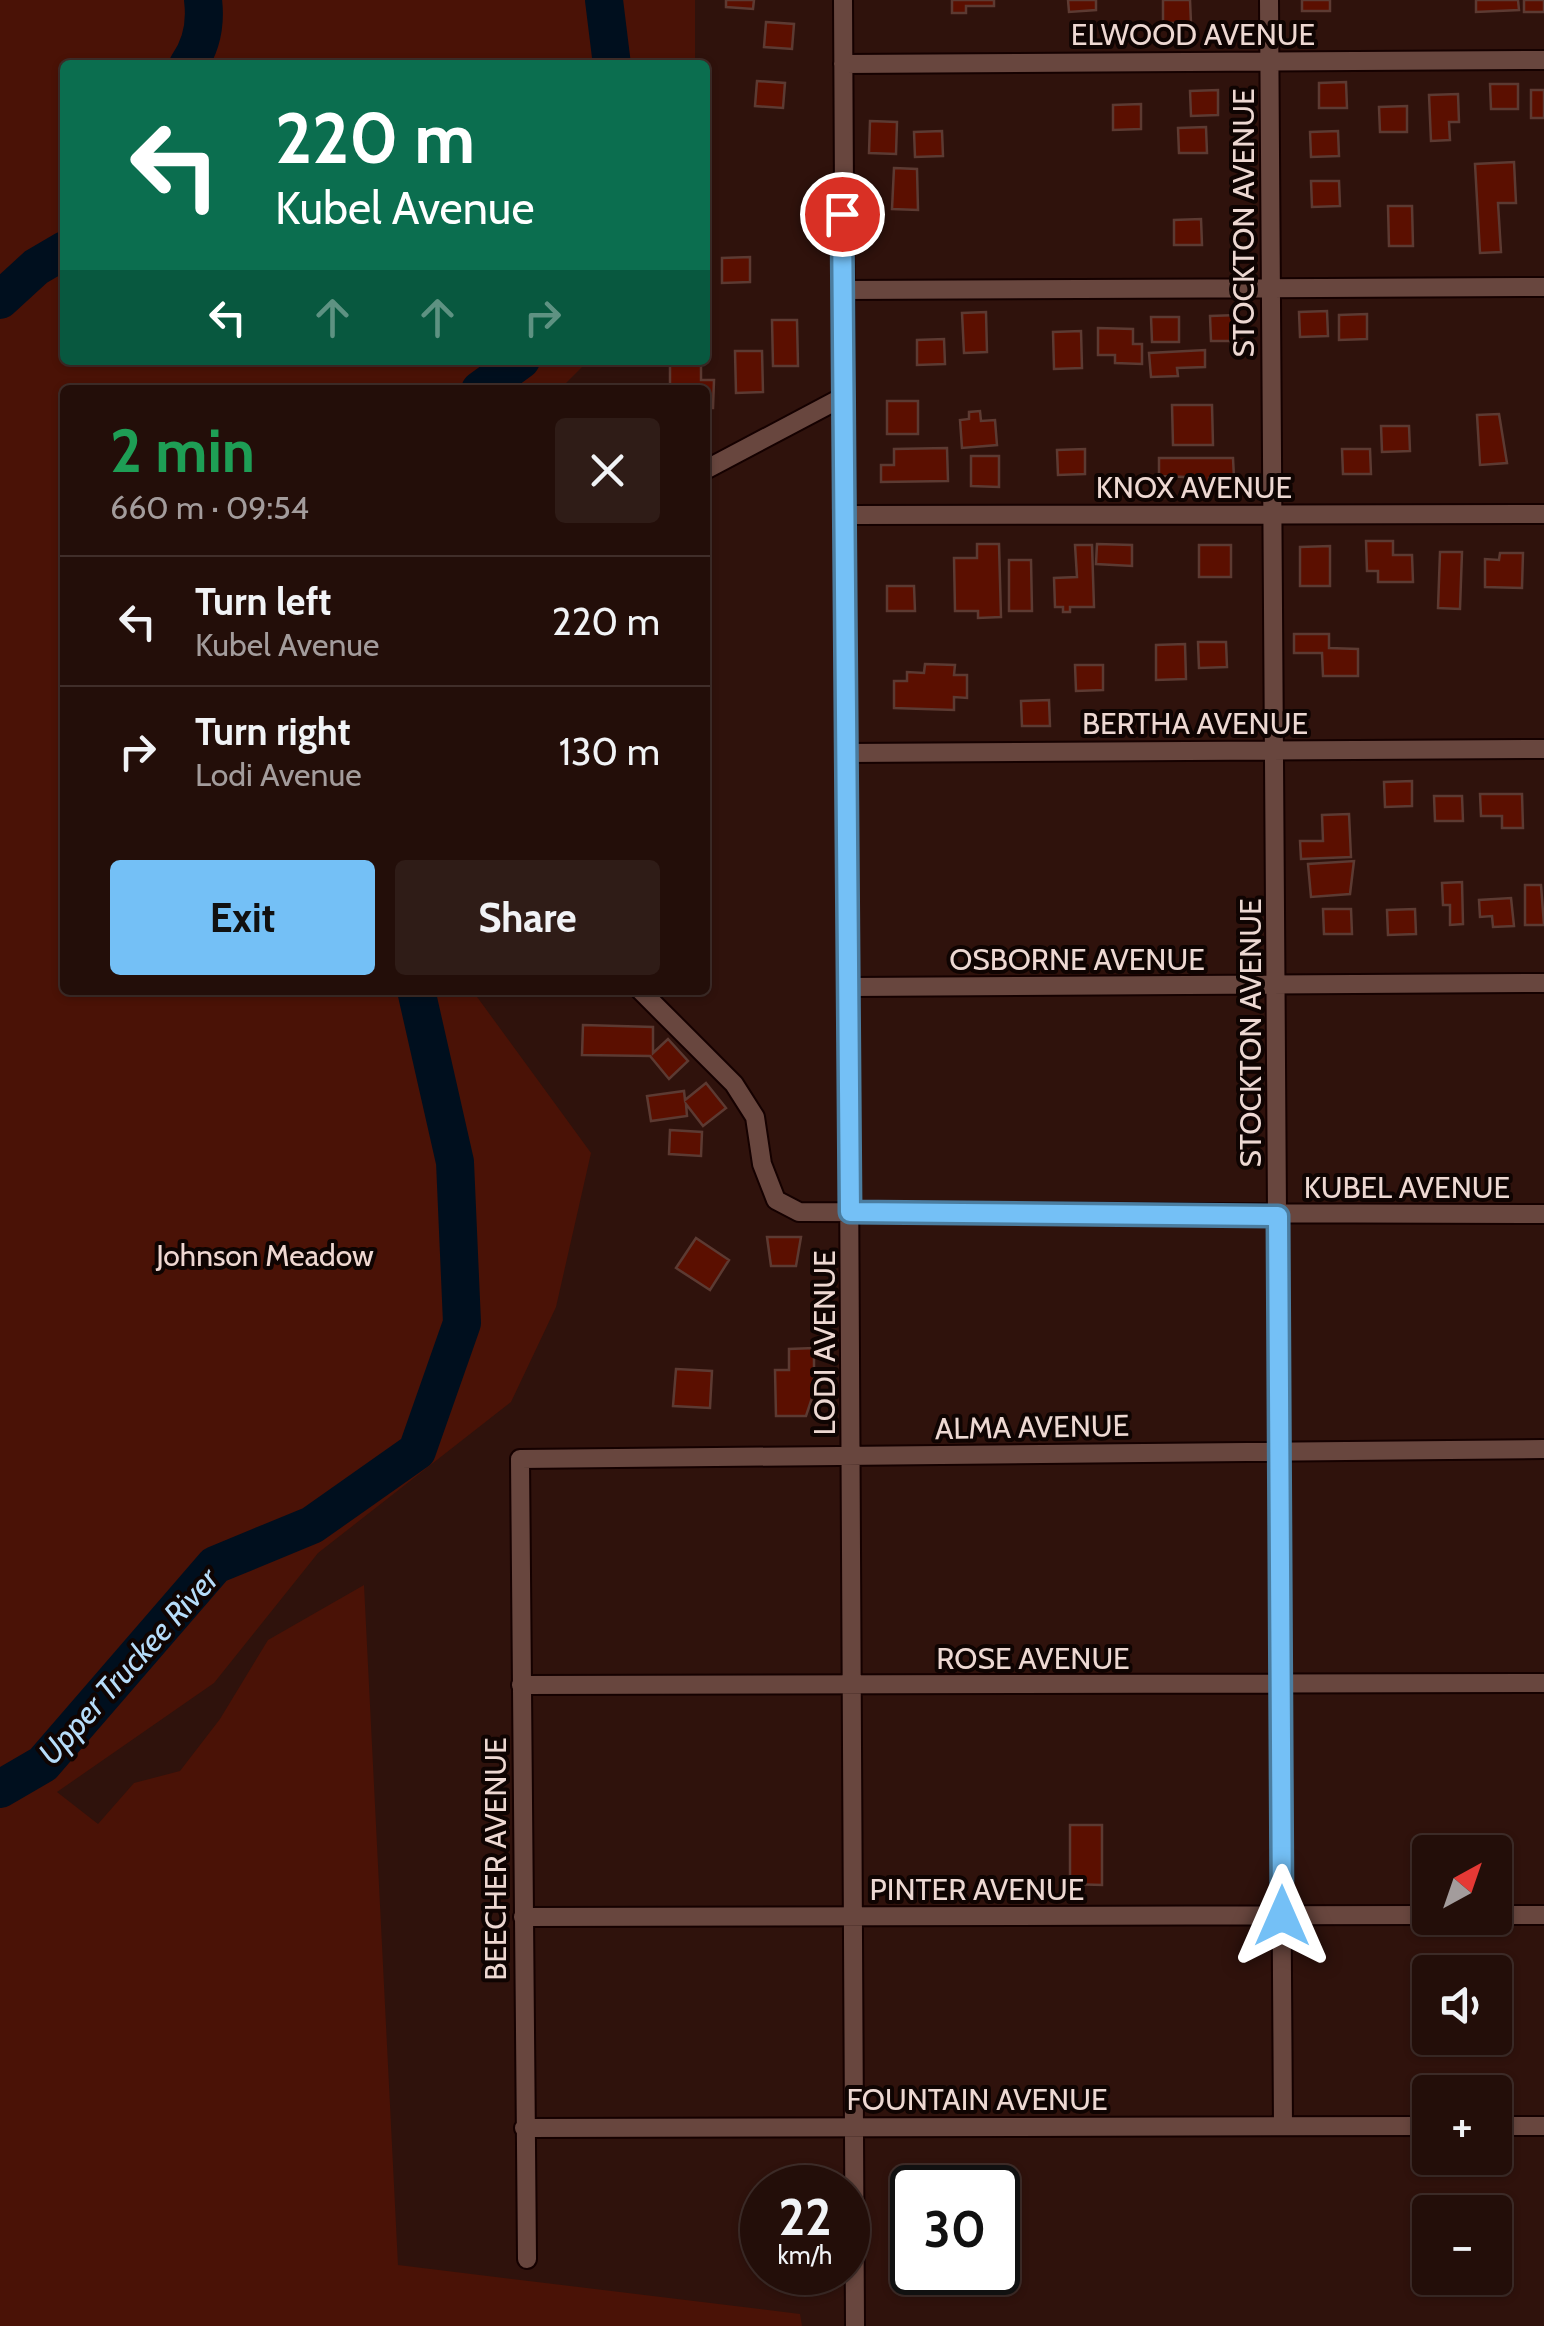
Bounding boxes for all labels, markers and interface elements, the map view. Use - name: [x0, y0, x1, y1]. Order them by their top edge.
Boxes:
- street label: ELWOOD AVENUE: [1071, 16, 1315, 53]
- street label: STOCKTON AVENUE: [1225, 89, 1262, 357]
- text: 220 m: [275, 95, 475, 181]
- icon: left: [110, 100, 240, 230]
- pin: [800, 172, 885, 257]
- text: Kubel Avenue: [275, 181, 534, 235]
- icon: arrive: [815, 187, 870, 242]
- icon: left: [200, 290, 255, 345]
- icon: ahead: [305, 290, 360, 345]
- icon: ahead: [410, 290, 465, 345]
- icon: right: [515, 290, 570, 345]
- text: 2 min: [110, 414, 255, 487]
- button: close: [555, 418, 660, 523]
- street label: KNOX AVENUE: [1096, 469, 1292, 506]
- text: 660 m · 09:54: [110, 488, 309, 527]
- text: Turn left: [195, 578, 331, 625]
- icon: left: [110, 594, 165, 649]
- text: 220 m: [552, 598, 660, 645]
- text: Kubel Avenue: [195, 625, 379, 664]
- street label: BERTHA AVENUE: [1082, 705, 1308, 742]
- text: Turn right: [195, 708, 351, 755]
- icon: right: [110, 724, 165, 779]
- text: 130 m: [559, 728, 660, 775]
- text: Lodi Avenue: [195, 755, 362, 794]
- button: Exit: [110, 860, 375, 975]
- button: Share: [395, 860, 660, 975]
- street label: STOCKTON AVENUE: [1232, 899, 1269, 1167]
- street label: OSBORNE AVENUE: [949, 941, 1205, 978]
- street label: KUBEL AVENUE: [1304, 1169, 1510, 1206]
- park label: Johnson Meadow: [155, 1237, 374, 1274]
- street label: LODI AVENUE: [806, 1250, 843, 1436]
- street label: ALMA AVENUE: [934, 1407, 1130, 1447]
- water label: Upper Truckee River: [30, 1559, 227, 1772]
- street label: ROSE AVENUE: [936, 1640, 1130, 1677]
- street label: BEECHER AVENUE: [477, 1737, 514, 1981]
- north arrow: [1412, 1835, 1512, 1935]
- map controls: [1412, 1835, 1512, 2295]
- position arrow: [1230, 1864, 1334, 1968]
- street label: PINTER AVENUE: [870, 1871, 1084, 1908]
- button: sound: [1412, 1955, 1512, 2055]
- button: +: [1412, 2075, 1512, 2175]
- street label: FOUNTAIN AVENUE: [846, 2081, 1108, 2118]
- speed limit sign: 30: [890, 2165, 1020, 2295]
- text: 22: [779, 2187, 831, 2248]
- button: −: [1412, 2195, 1512, 2295]
- text: km/h: [778, 2240, 832, 2270]

